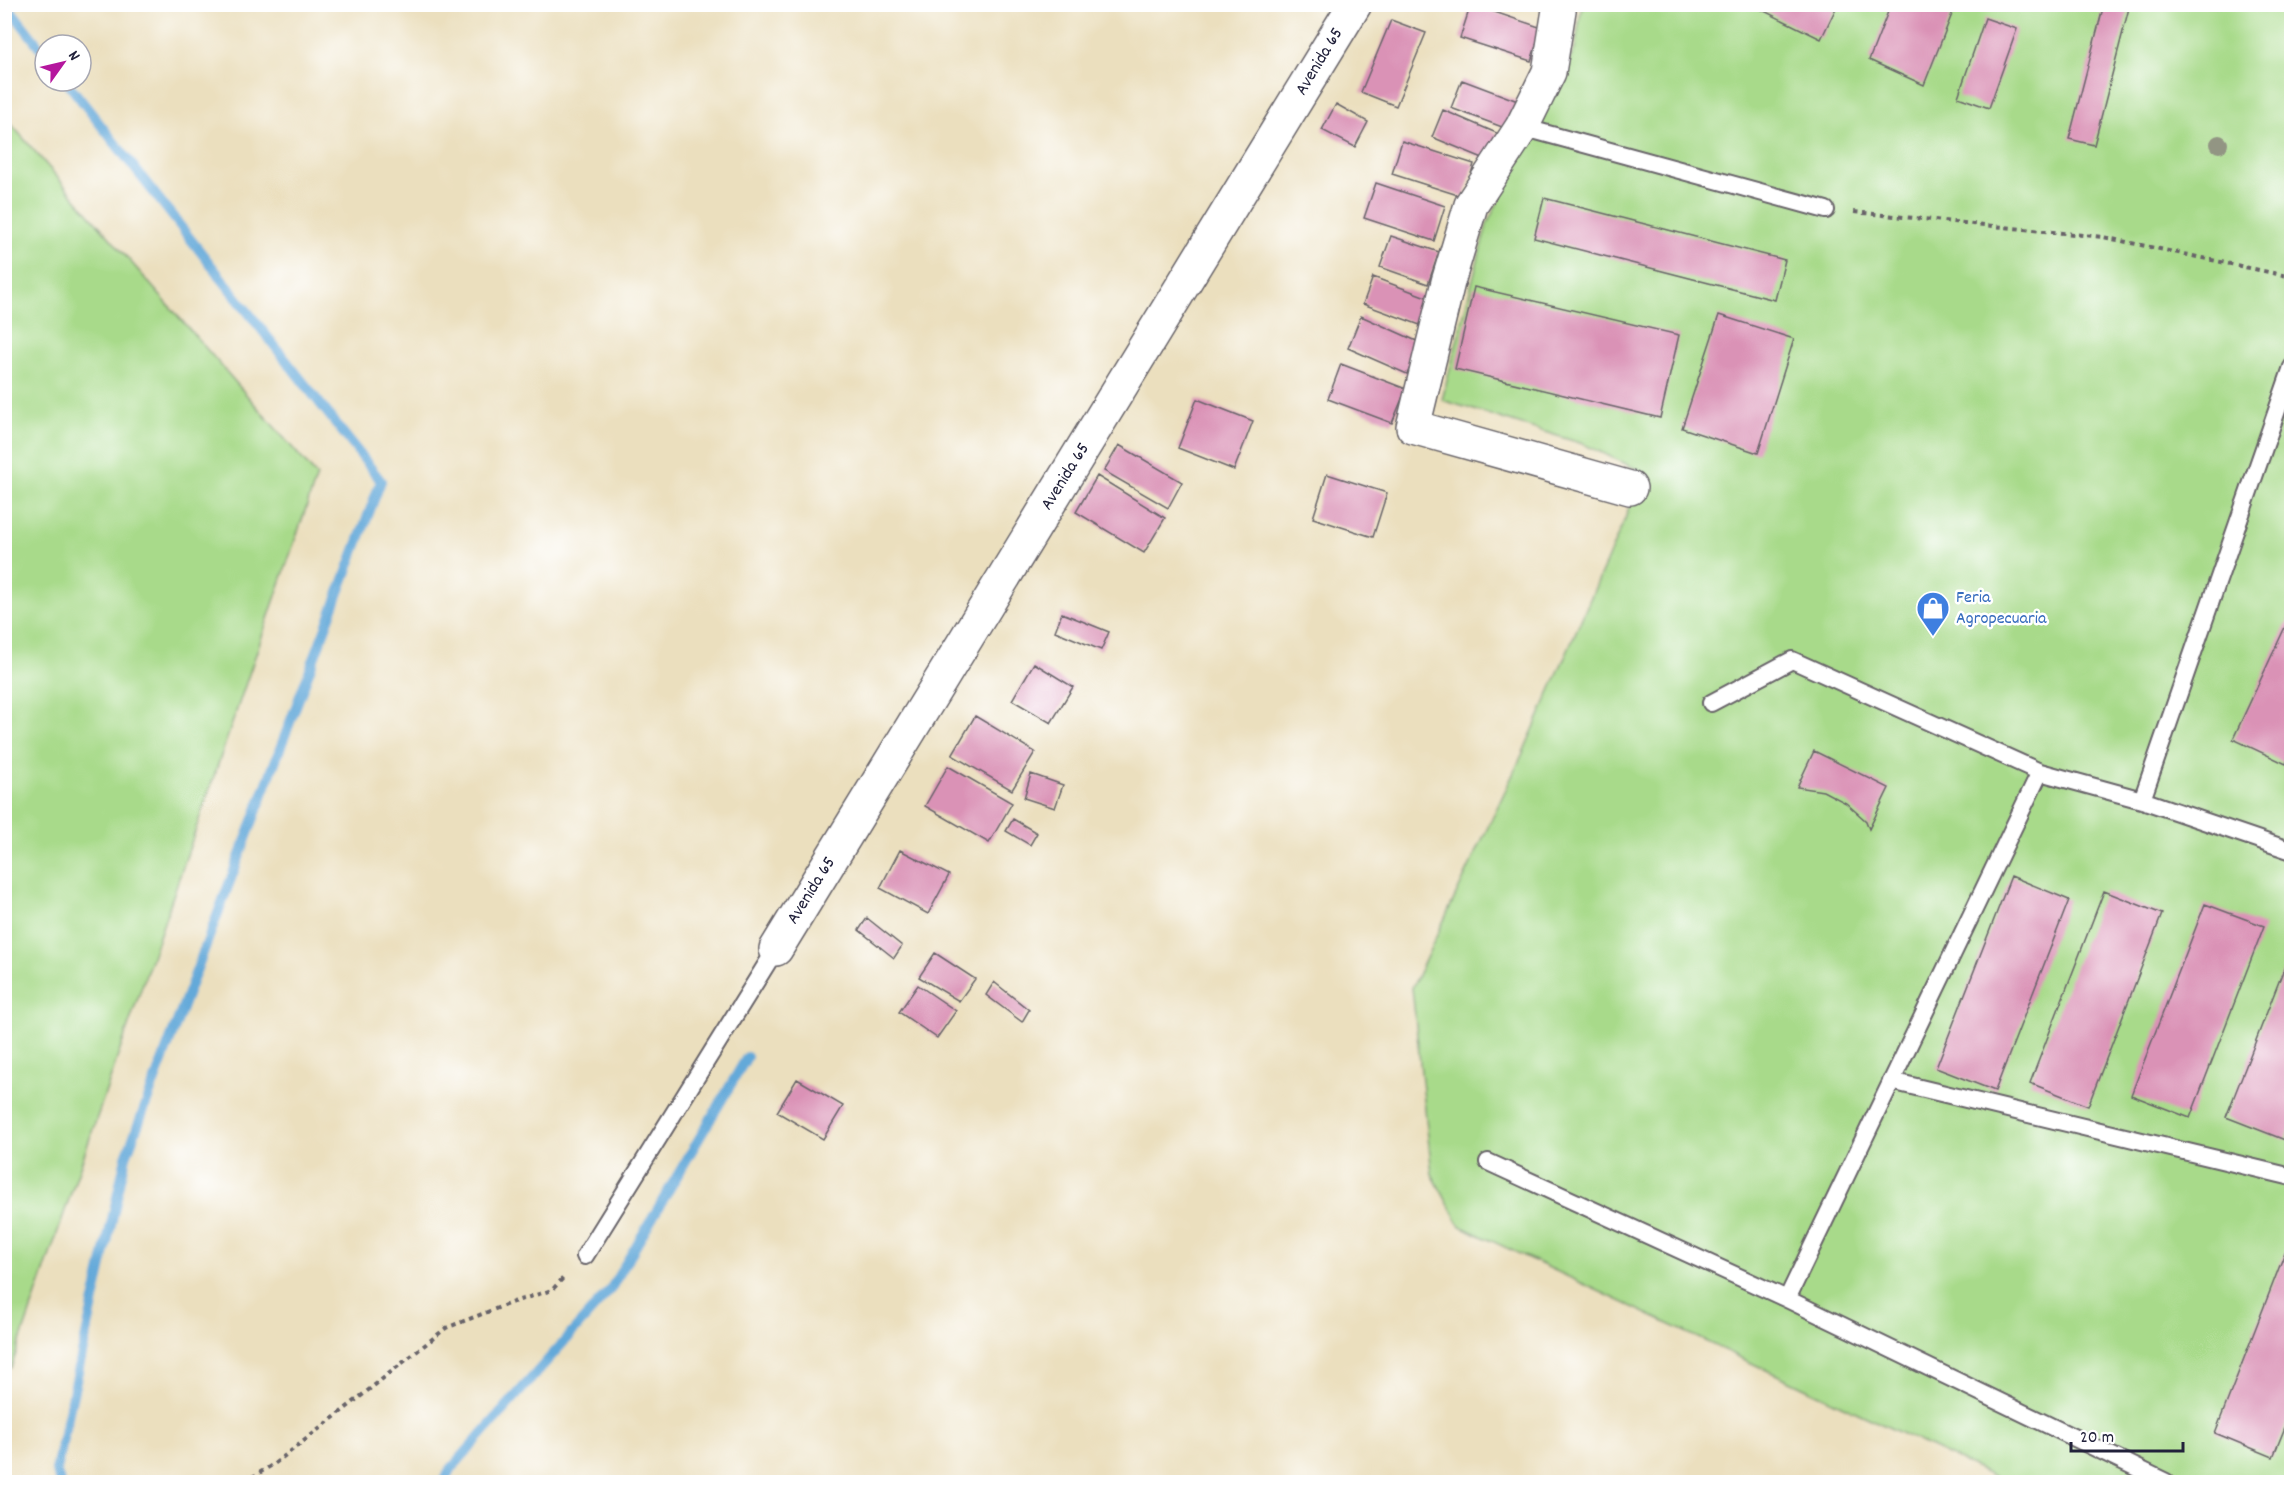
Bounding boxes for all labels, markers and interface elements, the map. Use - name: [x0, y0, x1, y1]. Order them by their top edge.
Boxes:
- street label: Avenida 65: [1290, 23, 1350, 101]
- north arrow: [33, 33, 93, 93]
- text: N: [62, 46, 85, 66]
- street label: Avenida 65: [1036, 439, 1096, 515]
- place label: Feria Agropecuaria: [1956, 586, 2047, 632]
- shop icon: Feria Agropecuaria: [1915, 590, 1951, 637]
- street label: Avenida 65: [782, 853, 842, 929]
- scale bar: [2071, 1415, 2184, 1453]
- text: 20 m: [2080, 1426, 2114, 1451]

